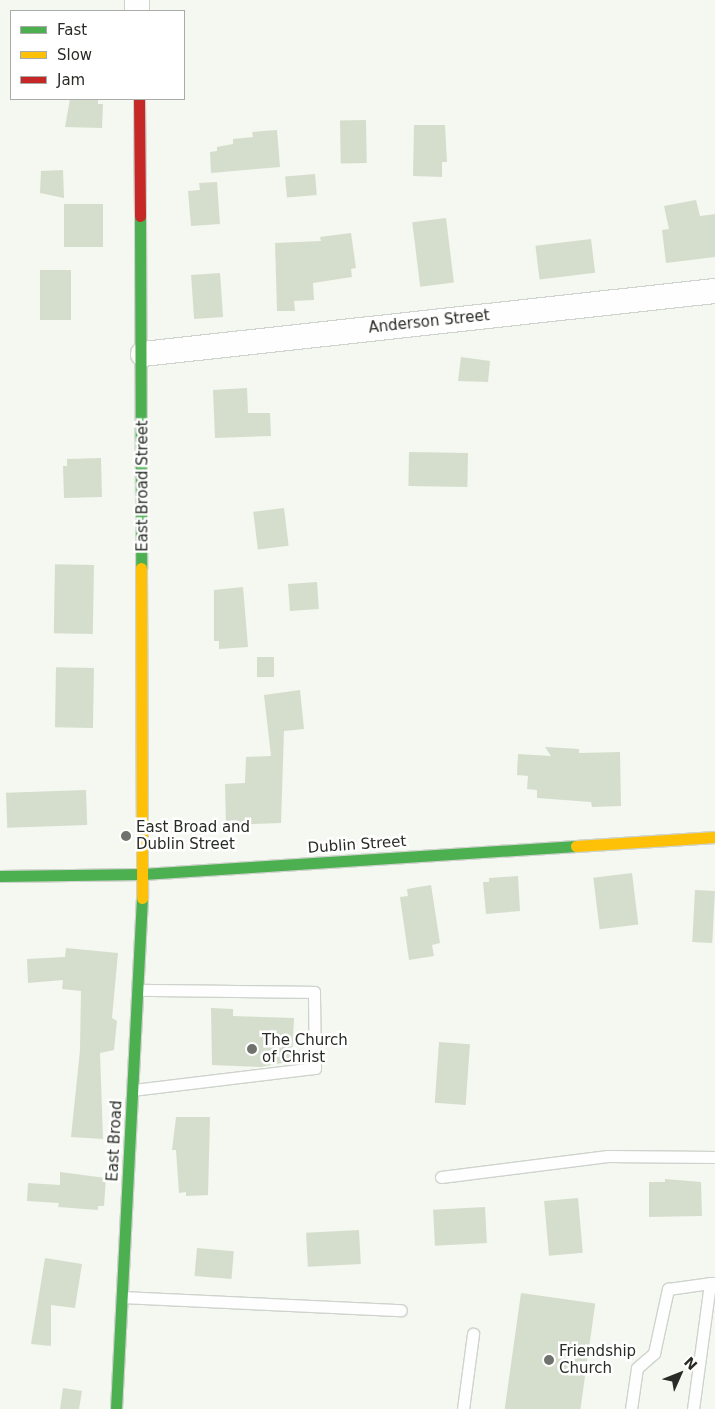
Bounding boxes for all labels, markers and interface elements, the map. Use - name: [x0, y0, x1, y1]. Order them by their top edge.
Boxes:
- legend: [10, 10, 185, 100]
- text: Fast: [57, 21, 87, 39]
- text: Slow: [57, 46, 92, 64]
- text: Jam: [57, 71, 85, 89]
- street label: Anderson Street: [368, 307, 490, 337]
- street label: East Broad Street: [134, 420, 152, 552]
- place label: East Broad and Dublin Street: [136, 818, 250, 853]
- marker: East Broad and Dublin Street: [120, 830, 132, 842]
- street label: Dublin Street: [307, 833, 407, 857]
- place label: The Church of Christ: [262, 1031, 348, 1066]
- marker: The Church of Christ: [246, 1043, 258, 1055]
- street label: East Broad: [104, 1100, 126, 1182]
- place label: Friendship Church: [559, 1342, 636, 1377]
- north arrow: [655, 1349, 705, 1399]
- marker: Friendship Church: [543, 1354, 555, 1366]
- text: N: [681, 1354, 701, 1373]

